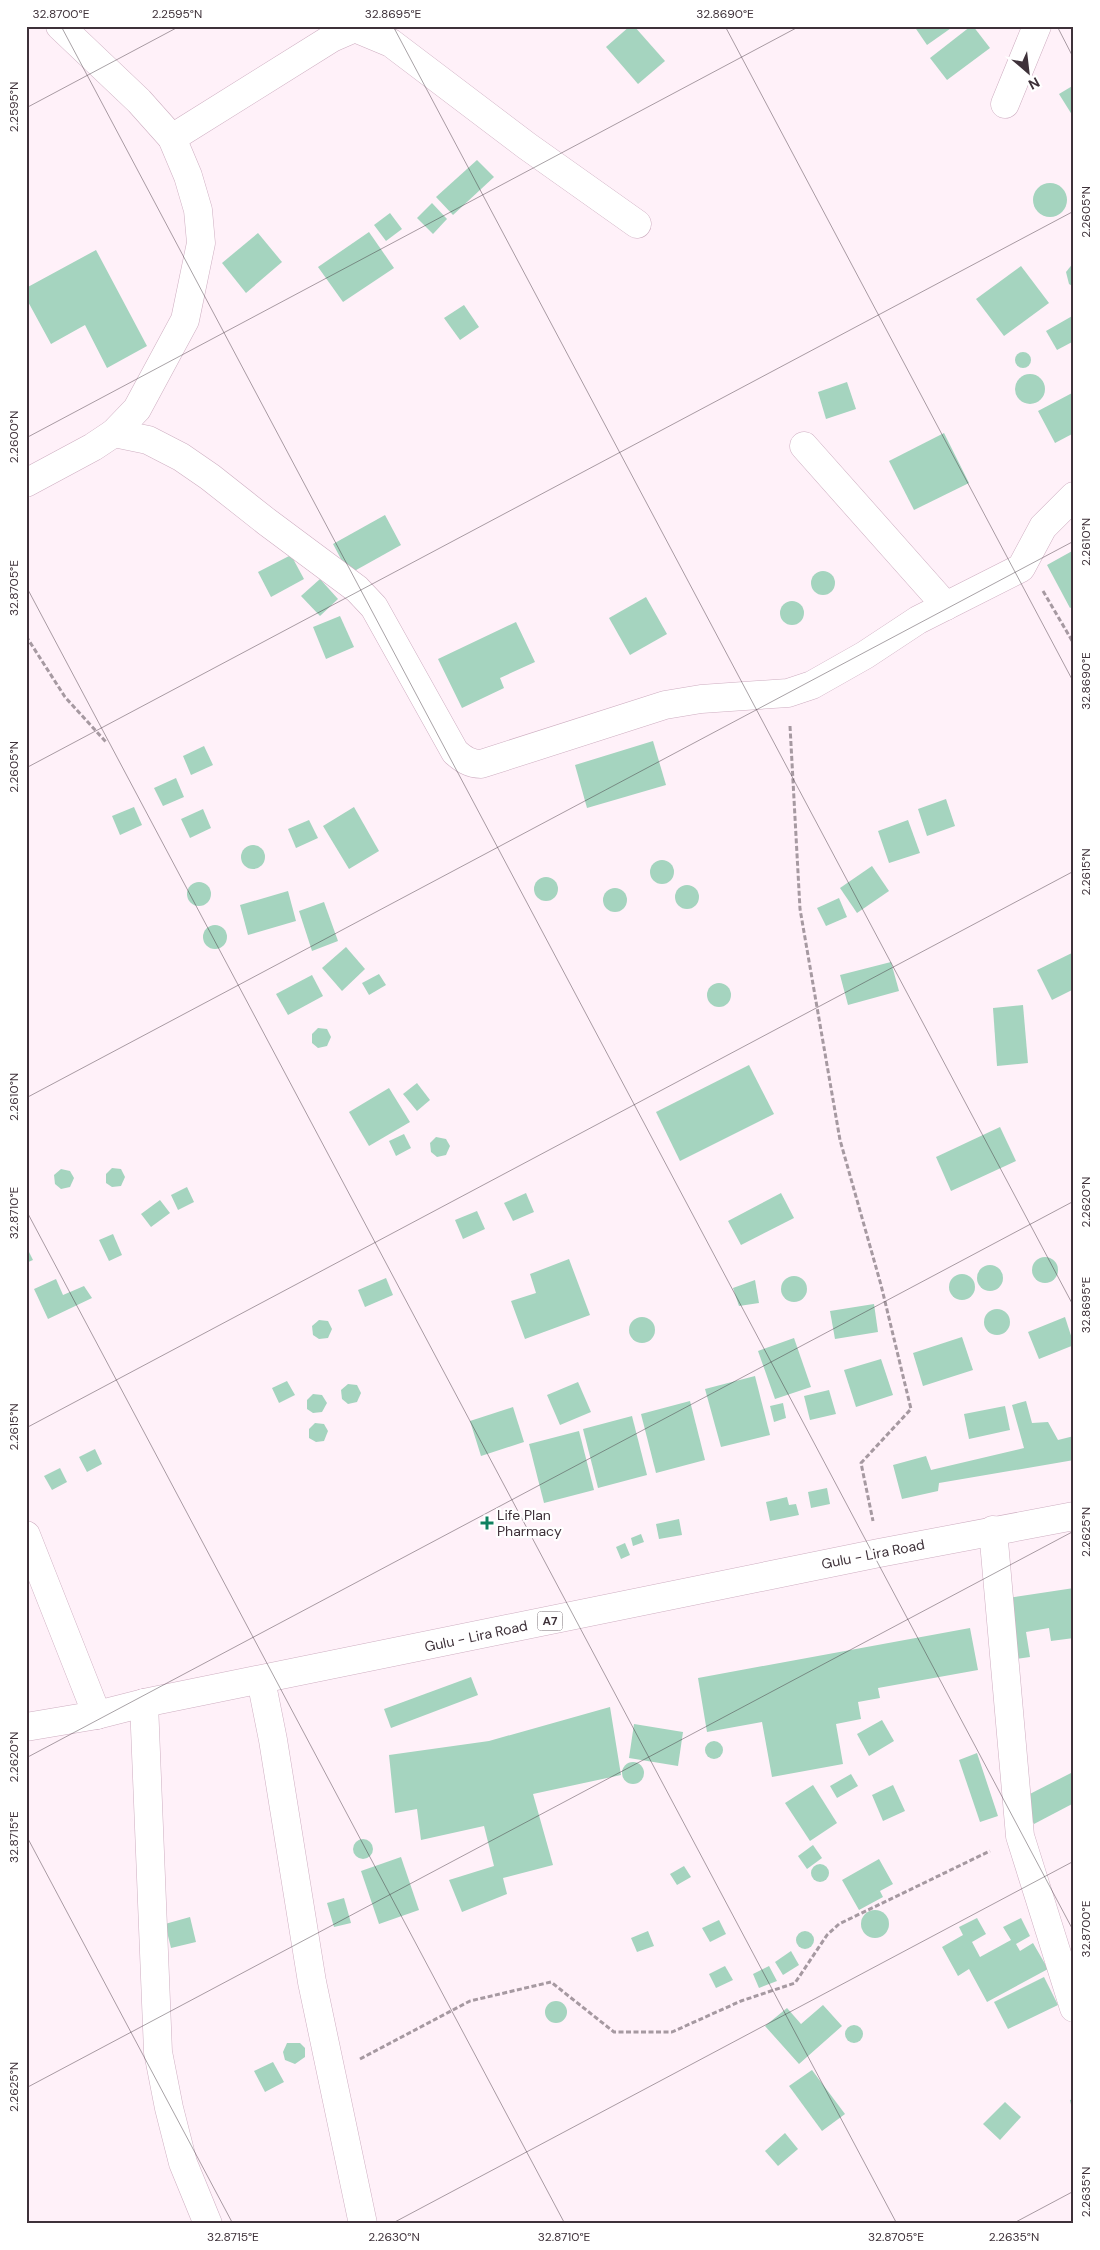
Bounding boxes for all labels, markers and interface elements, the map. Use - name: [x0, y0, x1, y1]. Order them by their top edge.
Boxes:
- text: 32.8700°E: [33, 6, 90, 22]
- text: 2.2595°N: [152, 6, 202, 22]
- text: 32.8695°E: [365, 6, 422, 22]
- text: 32.8690°E: [696, 6, 754, 22]
- north arrow: [1002, 48, 1052, 98]
- text: N: [1025, 73, 1043, 94]
- text: 2.2595°N: [6, 82, 22, 132]
- text: 2.2605°N: [1078, 186, 1094, 238]
- text: 2.2600°N: [6, 411, 22, 463]
- text: 2.2610°N: [1078, 518, 1094, 566]
- text: 32.8705°E: [6, 560, 22, 616]
- text: 32.8690°E: [1078, 652, 1094, 710]
- text: 2.2605°N: [6, 741, 22, 793]
- text: 2.2615°N: [1078, 848, 1094, 896]
- text: 2.2610°N: [6, 1073, 22, 1121]
- text: 2.2620°N: [1078, 1177, 1094, 1227]
- text: 32.8710°E: [6, 1186, 22, 1239]
- text: 32.8695°E: [1078, 1276, 1094, 1333]
- text: 2.2615°N: [6, 1403, 22, 1451]
- place label: Life Plan Pharmacy: [497, 1506, 562, 1540]
- text: 2.2625°N: [1078, 1507, 1094, 1557]
- marker: Life Plan Pharmacy: [481, 1517, 493, 1529]
- street label: Gulu - Lira Road: [820, 1535, 926, 1573]
- road number: A7: [538, 1612, 562, 1630]
- street label: Gulu - Lira Road: [423, 1616, 529, 1656]
- text: 2.2620°N: [6, 1732, 22, 1782]
- text: 32.8715°E: [6, 1811, 22, 1863]
- text: 32.8700°E: [1078, 1900, 1094, 1957]
- text: 2.2625°N: [6, 2062, 22, 2112]
- text: 2.2635°N: [1078, 2167, 1094, 2217]
- text: 32.8715°E: [207, 2229, 259, 2245]
- text: 2.2630°N: [368, 2229, 420, 2245]
- text: 32.8710°E: [538, 2229, 591, 2245]
- text: 32.8705°E: [868, 2229, 924, 2245]
- text: 2.2635°N: [989, 2229, 1039, 2245]

